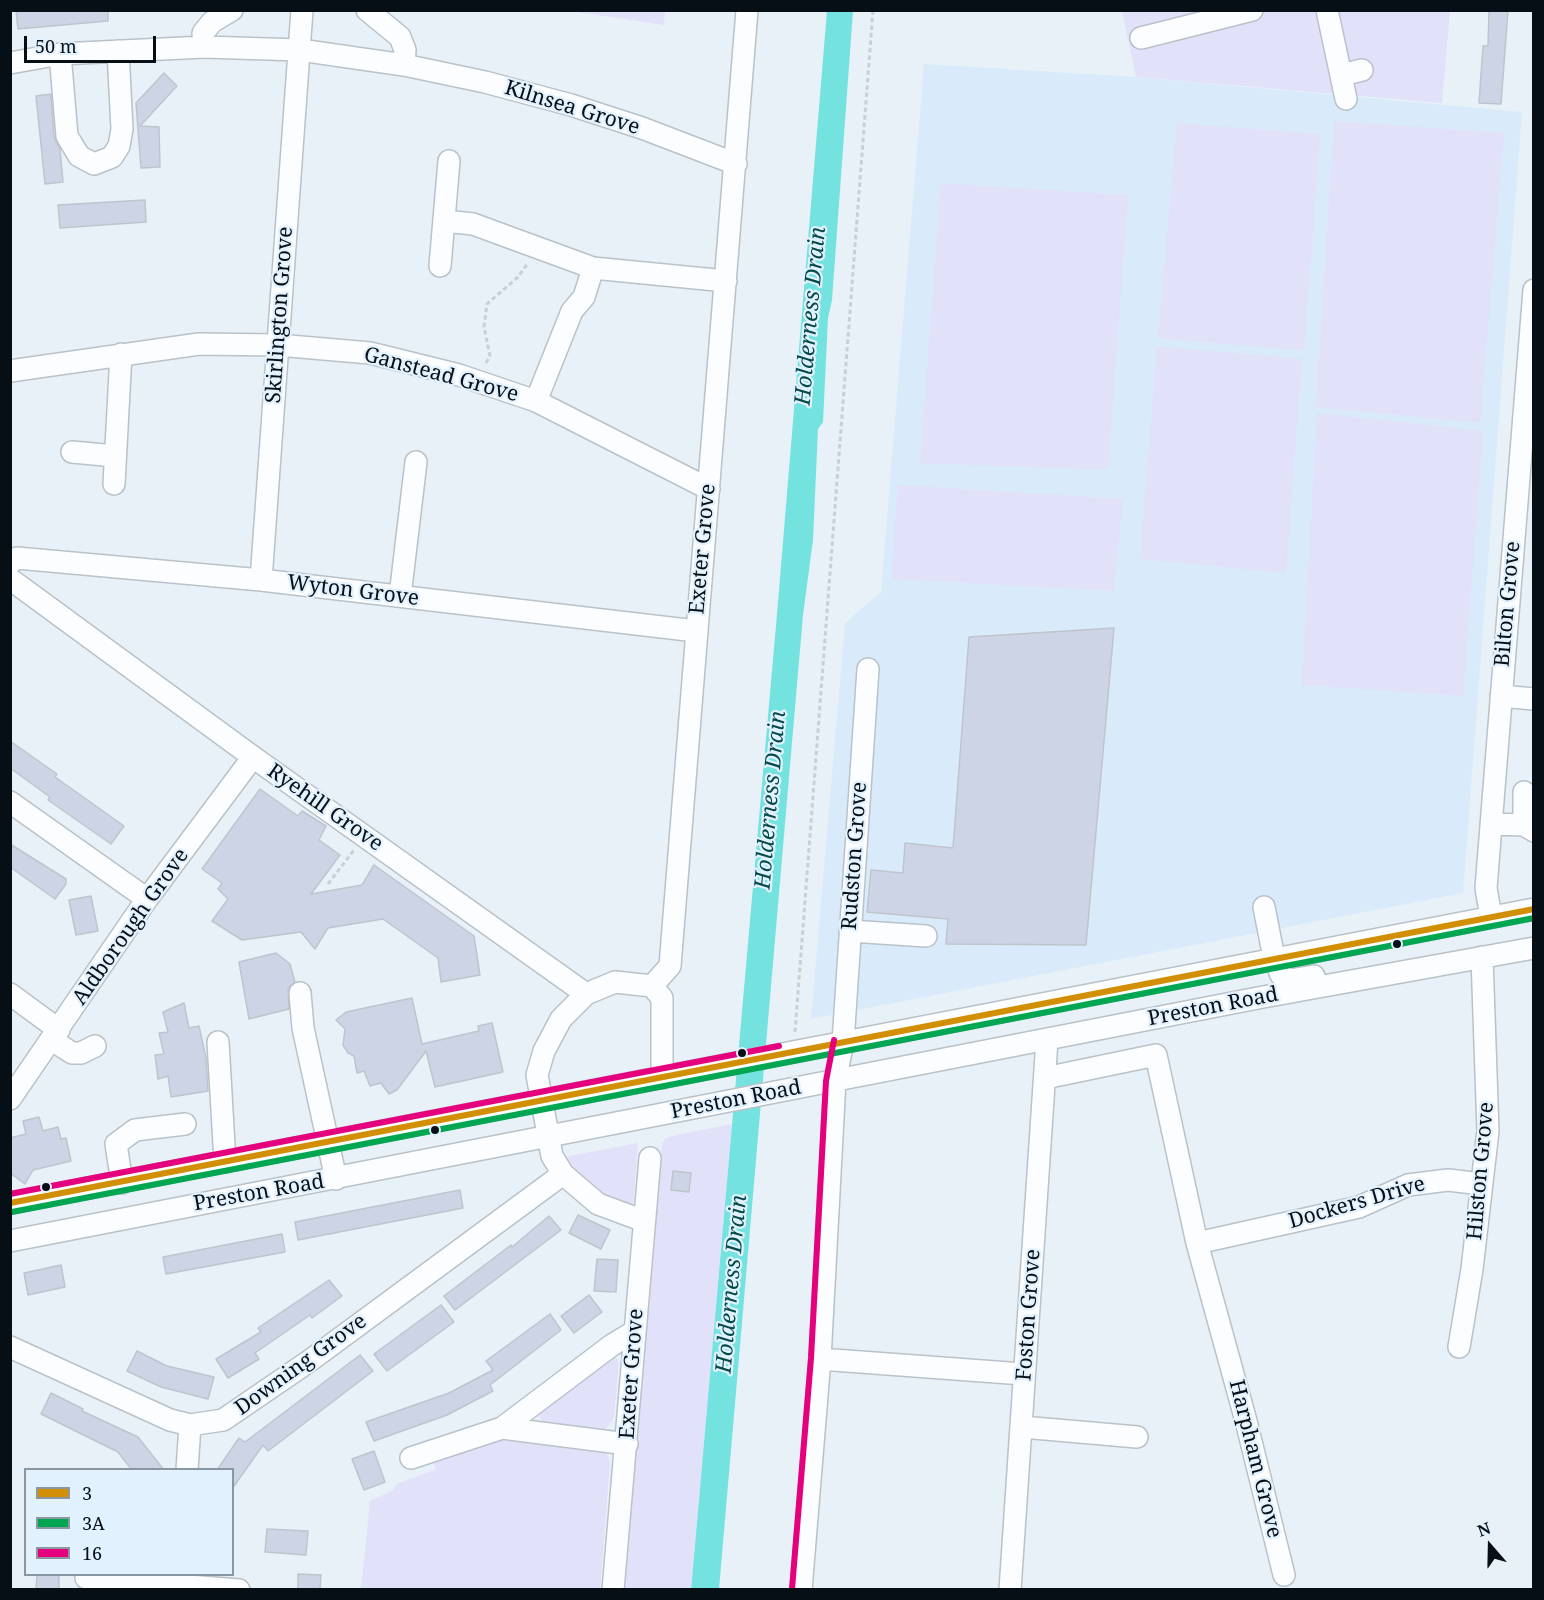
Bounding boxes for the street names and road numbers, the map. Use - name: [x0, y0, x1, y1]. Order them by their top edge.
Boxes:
- street label: Kilnsea Grove: [501, 76, 643, 140]
- street label: Skirlington Grove: [261, 226, 299, 404]
- street label: Ganstead Grove: [361, 342, 521, 408]
- street label: Exeter Grove: [685, 483, 721, 615]
- street label: Bilton Grove: [1490, 540, 1526, 668]
- street label: Wyton Grove: [286, 570, 420, 612]
- street label: Ryehill Grove: [262, 759, 388, 857]
- street label: Rudston Grove: [837, 781, 873, 931]
- street label: Aldborough Grove: [68, 844, 194, 1010]
- street label: Preston Road: [1146, 982, 1280, 1032]
- street label: Preston Road: [669, 1075, 803, 1125]
- street label: Hilston Grove: [1462, 1101, 1500, 1241]
- street label: Preston Road: [192, 1169, 326, 1217]
- street label: Dockers Drive: [1286, 1171, 1428, 1235]
- street label: Foston Grove: [1012, 1248, 1046, 1382]
- street label: Exeter Grove: [615, 1308, 649, 1440]
- street label: Downing Grove: [230, 1309, 372, 1421]
- street label: Harpham Grove: [1223, 1377, 1287, 1541]

